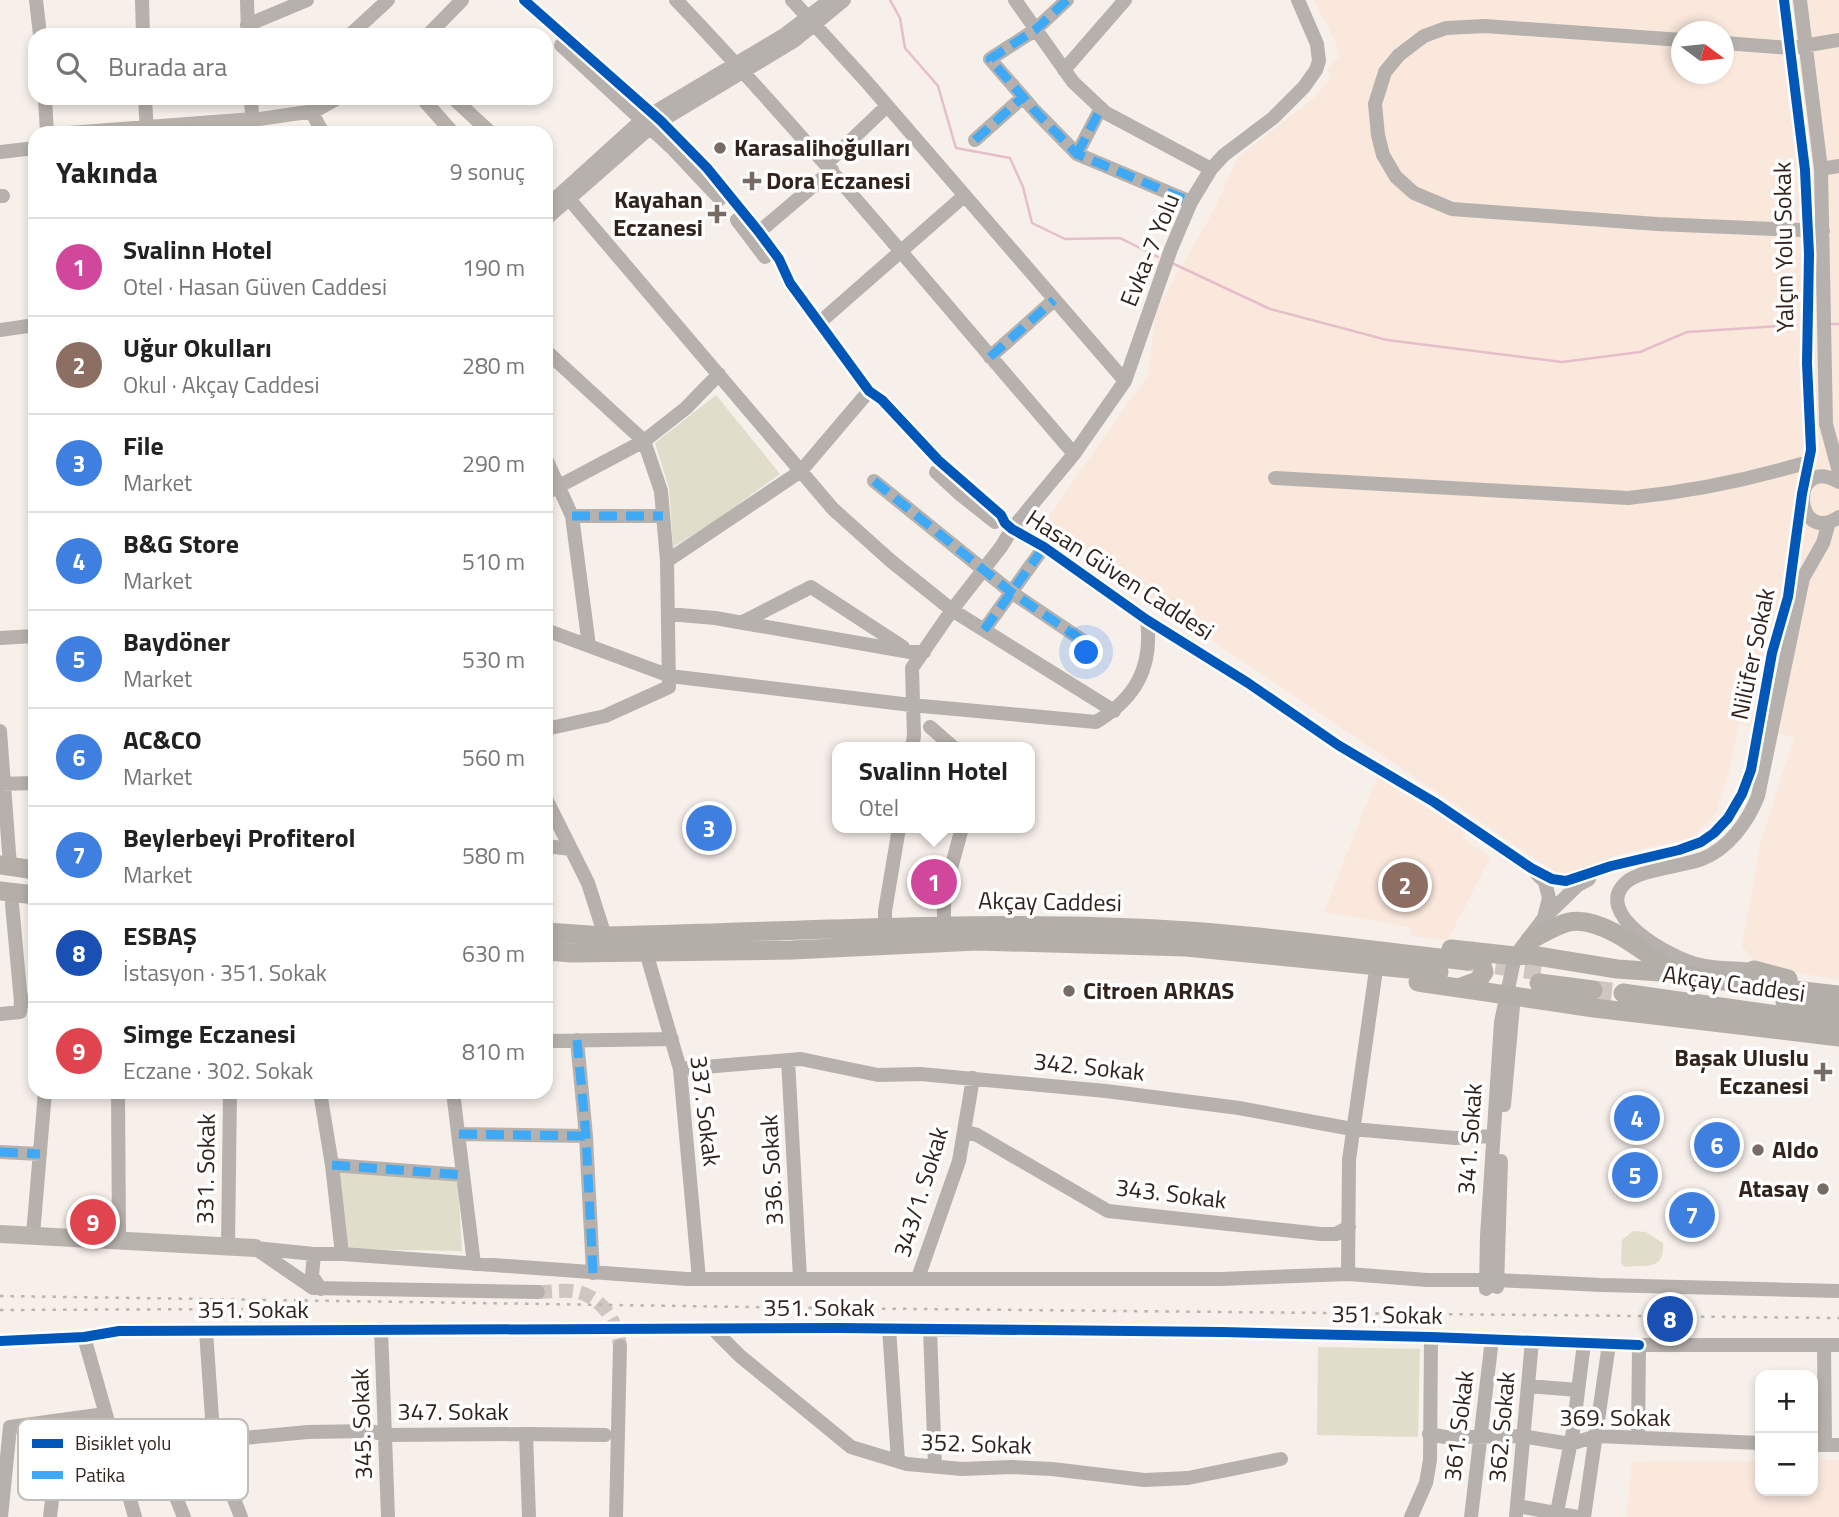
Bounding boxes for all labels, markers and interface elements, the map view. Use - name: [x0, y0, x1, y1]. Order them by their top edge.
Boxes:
- north arrow: [1671, 21, 1734, 84]
- search box: [28, 28, 553, 105]
- text: Burada ara: [108, 47, 227, 86]
- icon: search: [52, 48, 90, 86]
- place label: Karasalihoğulları: [734, 129, 910, 165]
- marker: Karasalihoğulları: [712, 140, 728, 156]
- text: Yakında: [56, 149, 158, 195]
- text: 9 sonuç: [450, 154, 525, 189]
- street label: Yalçın Yolu Sokak: [1764, 161, 1802, 333]
- place label: Dora Eczanesi: [766, 162, 911, 198]
- marker: Dora Eczanesi: [744, 173, 760, 189]
- place label: Kayahan Eczanesi: [613, 181, 703, 245]
- street label: Evka-7 Yolu: [1110, 188, 1188, 312]
- marker: Kayahan Eczanesi: [709, 206, 725, 222]
- text: Svalinn Hotel: [123, 230, 272, 269]
- text: 1: [73, 250, 85, 285]
- text: 190 m: [462, 250, 525, 285]
- text: Otel · Hasan Güven Caddesi: [123, 269, 387, 304]
- text: Uğur Okulları: [123, 328, 272, 367]
- text: 2: [73, 348, 85, 383]
- text: 280 m: [462, 348, 525, 383]
- text: Okul · Akçay Caddesi: [123, 367, 320, 402]
- text: File: [123, 426, 164, 465]
- text: 3: [73, 446, 85, 481]
- text: 290 m: [462, 446, 525, 481]
- text: Market: [123, 465, 192, 500]
- street label: Hasan Güven Caddesi: [1019, 500, 1222, 649]
- text: B&G Store: [123, 524, 239, 563]
- text: 4: [73, 544, 85, 579]
- text: 510 m: [462, 544, 525, 579]
- text: Market: [123, 563, 192, 598]
- street label: Nilüfer Sokak: [1721, 584, 1784, 723]
- text: Baydöner: [123, 622, 230, 661]
- your location: [1069, 635, 1103, 669]
- text: 5: [73, 642, 85, 677]
- text: 530 m: [462, 642, 525, 677]
- text: Market: [123, 661, 192, 696]
- text: AC&CO: [123, 720, 202, 759]
- text: 6: [73, 740, 85, 775]
- text: 560 m: [462, 740, 525, 775]
- popup: [832, 742, 1035, 833]
- text: Svalinn Hotel: [859, 751, 1008, 790]
- text: Market: [123, 759, 192, 794]
- text: Otel: [859, 790, 899, 825]
- pin: 3: [686, 802, 732, 854]
- text: Beylerbeyi Profiterol: [123, 818, 356, 857]
- text: 7: [73, 838, 85, 873]
- text: 580 m: [462, 838, 525, 873]
- pin: 1: [911, 856, 957, 908]
- text: Market: [123, 857, 192, 892]
- pin: 2: [1382, 859, 1428, 911]
- street label: Akçay Caddesi: [978, 882, 1122, 920]
- text: ESBAŞ: [123, 916, 197, 955]
- text: 8: [73, 936, 85, 971]
- text: 630 m: [462, 936, 525, 971]
- text: İstasyon · 351. Sokak: [123, 955, 327, 990]
- street label: Akçay Caddesi: [1660, 955, 1808, 1011]
- place label: Citroen ARKAS: [1083, 972, 1234, 1008]
- marker: Citroen ARKAS: [1061, 983, 1077, 999]
- text: Simge Eczanesi: [123, 1014, 296, 1053]
- text: 9: [73, 1034, 85, 1069]
- text: 810 m: [462, 1034, 525, 1069]
- place label: Başak Uluslu Eczanesi: [1674, 1039, 1809, 1103]
- street label: 342. Sokak: [1032, 1042, 1147, 1090]
- text: Eczane · 302. Sokak: [123, 1053, 313, 1088]
- street label: 337. Sokak: [681, 1053, 731, 1169]
- marker: Başak Uluslu Eczanesi: [1815, 1064, 1831, 1080]
- street label: 341. Sokak: [1447, 1082, 1491, 1196]
- pin: 4: [1614, 1092, 1660, 1144]
- street label: 331. Sokak: [186, 1112, 224, 1225]
- street label: 336. Sokak: [750, 1113, 792, 1227]
- pin: 6: [1694, 1119, 1740, 1171]
- street label: 343/1. Sokak: [883, 1122, 957, 1261]
- place label: Aldo: [1772, 1131, 1819, 1167]
- marker: Aldo: [1750, 1142, 1766, 1158]
- pin: 5: [1612, 1149, 1658, 1201]
- street label: 343. Sokak: [1114, 1168, 1229, 1218]
- place label: Atasay: [1738, 1170, 1809, 1206]
- marker: Atasay: [1815, 1181, 1831, 1197]
- pin: 7: [1669, 1189, 1715, 1241]
- pin: 9: [70, 1196, 116, 1248]
- street label: 351. Sokak: [763, 1289, 875, 1325]
- street label: 351. Sokak: [197, 1291, 309, 1327]
- pin: 8: [1647, 1293, 1693, 1345]
- street label: 351. Sokak: [1331, 1295, 1444, 1333]
- street label: 345. Sokak: [341, 1367, 381, 1480]
- street label: 361. Sokak: [1433, 1368, 1483, 1483]
- street label: 362. Sokak: [1478, 1369, 1524, 1484]
- map controls: [1755, 1370, 1818, 1496]
- button: +: [1755, 1370, 1818, 1433]
- street label: 347. Sokak: [397, 1393, 509, 1429]
- street label: 369. Sokak: [1559, 1399, 1671, 1435]
- legend: [18, 1419, 248, 1500]
- street label: 352. Sokak: [920, 1423, 1033, 1463]
- text: Bisiklet yolu: [75, 1428, 171, 1457]
- button: −: [1755, 1433, 1818, 1496]
- text: Patika: [75, 1460, 126, 1489]

